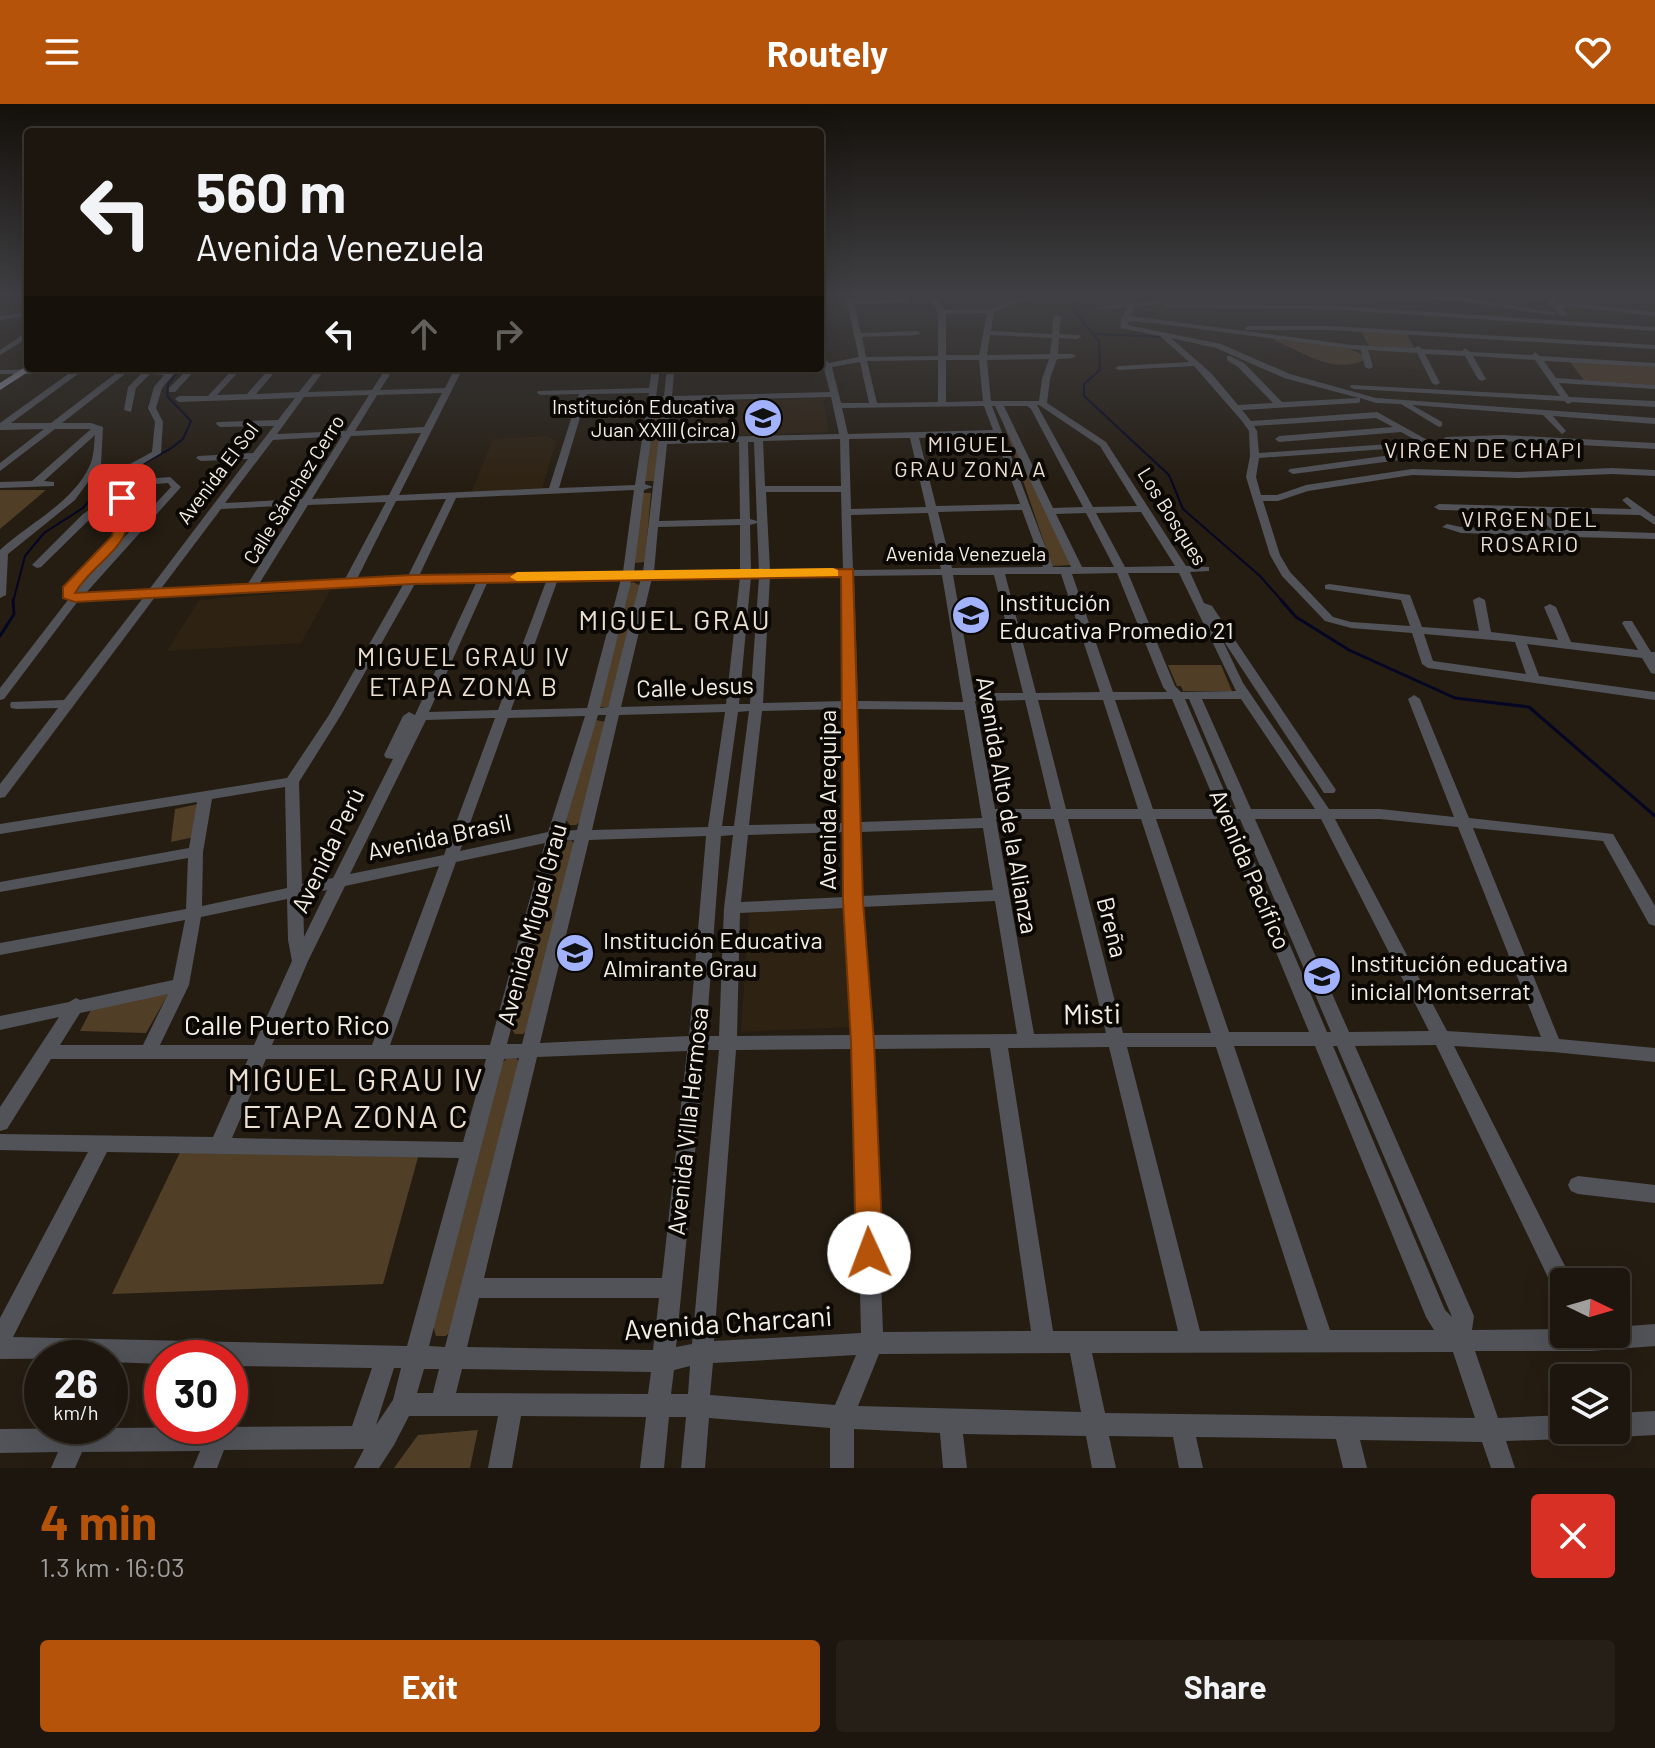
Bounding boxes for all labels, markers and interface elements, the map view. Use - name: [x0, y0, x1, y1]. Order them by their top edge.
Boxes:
- icon: menu: [40, 30, 84, 74]
- icon: heart: [1571, 30, 1615, 74]
- text: Routely: [767, 31, 888, 74]
- text: 560 m: [196, 157, 346, 224]
- icon: left: [64, 160, 168, 264]
- text: Avenida Venezuela: [196, 225, 485, 268]
- icon: left: [318, 312, 362, 356]
- icon: ahead: [402, 312, 446, 356]
- icon: right: [486, 312, 530, 356]
- place label: Institución Educativa Juan XXIII (circa): [552, 394, 736, 441]
- school or university icon: Institución Educativa Juan XXIII (circa): [742, 397, 784, 439]
- street label: Calle Sánchez Cerro: [237, 410, 349, 568]
- street label: Avenida El Sol: [171, 418, 263, 528]
- district label: MIGUEL GRAU ZONA A: [894, 430, 1048, 481]
- district label: VIRGEN DE CHAPI: [1384, 436, 1584, 462]
- street label: Los Bosques: [1133, 463, 1213, 569]
- pin: [88, 464, 156, 532]
- icon: arrive: [100, 476, 144, 520]
- district label: VIRGEN DEL ROSARIO: [1461, 505, 1599, 556]
- street label: Avenida Venezuela: [886, 541, 1046, 565]
- place label: Institución Educativa Promedio 21: [999, 587, 1234, 644]
- school or university icon: Institución Educativa Promedio 21: [950, 594, 992, 636]
- district label: MIGUEL GRAU: [578, 602, 772, 636]
- district label: MIGUEL GRAU IV ETAPA ZONA B: [357, 640, 571, 701]
- street label: Calle Jesus: [636, 669, 754, 703]
- street label: Avenida Alto de la Alianza: [971, 674, 1045, 936]
- street label: Avenida Arequipa: [812, 710, 841, 890]
- street label: Avenida Perú: [284, 783, 370, 917]
- street label: Avenida Pacífico: [1204, 785, 1298, 953]
- street label: Avenida Brasil: [365, 807, 513, 865]
- street label: Avenida Miguel Grau: [490, 820, 572, 1028]
- street label: Breña: [1091, 894, 1135, 960]
- place label: Institución Educativa Almirante Grau: [603, 925, 823, 982]
- school or university icon: Institución Educativa Almirante Grau: [554, 932, 596, 974]
- place label: Institución educativa inicial Montserrat: [1350, 948, 1568, 1005]
- school or university icon: Institución educativa inicial Montserrat: [1301, 955, 1343, 997]
- street label: Misti: [1063, 995, 1121, 1031]
- street label: Avenida Villa Hermosa: [661, 1006, 713, 1236]
- street label: Calle Puerto Rico: [184, 1007, 390, 1041]
- district label: MIGUEL GRAU IV ETAPA ZONA C: [227, 1059, 485, 1134]
- position arrow: [827, 1211, 911, 1295]
- north arrow: [1550, 1268, 1630, 1348]
- map controls: [1550, 1268, 1630, 1444]
- street label: Avenida Charcani: [623, 1298, 833, 1346]
- speed limit sign: 30: [144, 1340, 248, 1444]
- text: 26: [54, 1358, 98, 1406]
- button: layers: [1550, 1364, 1630, 1444]
- text: km/h: [53, 1400, 99, 1424]
- text: 4 min: [40, 1492, 157, 1550]
- button: close: [1531, 1494, 1615, 1578]
- text: 1.3 km · 16:03: [40, 1551, 185, 1582]
- button: Exit: [40, 1640, 820, 1732]
- button: Share: [836, 1640, 1615, 1732]

